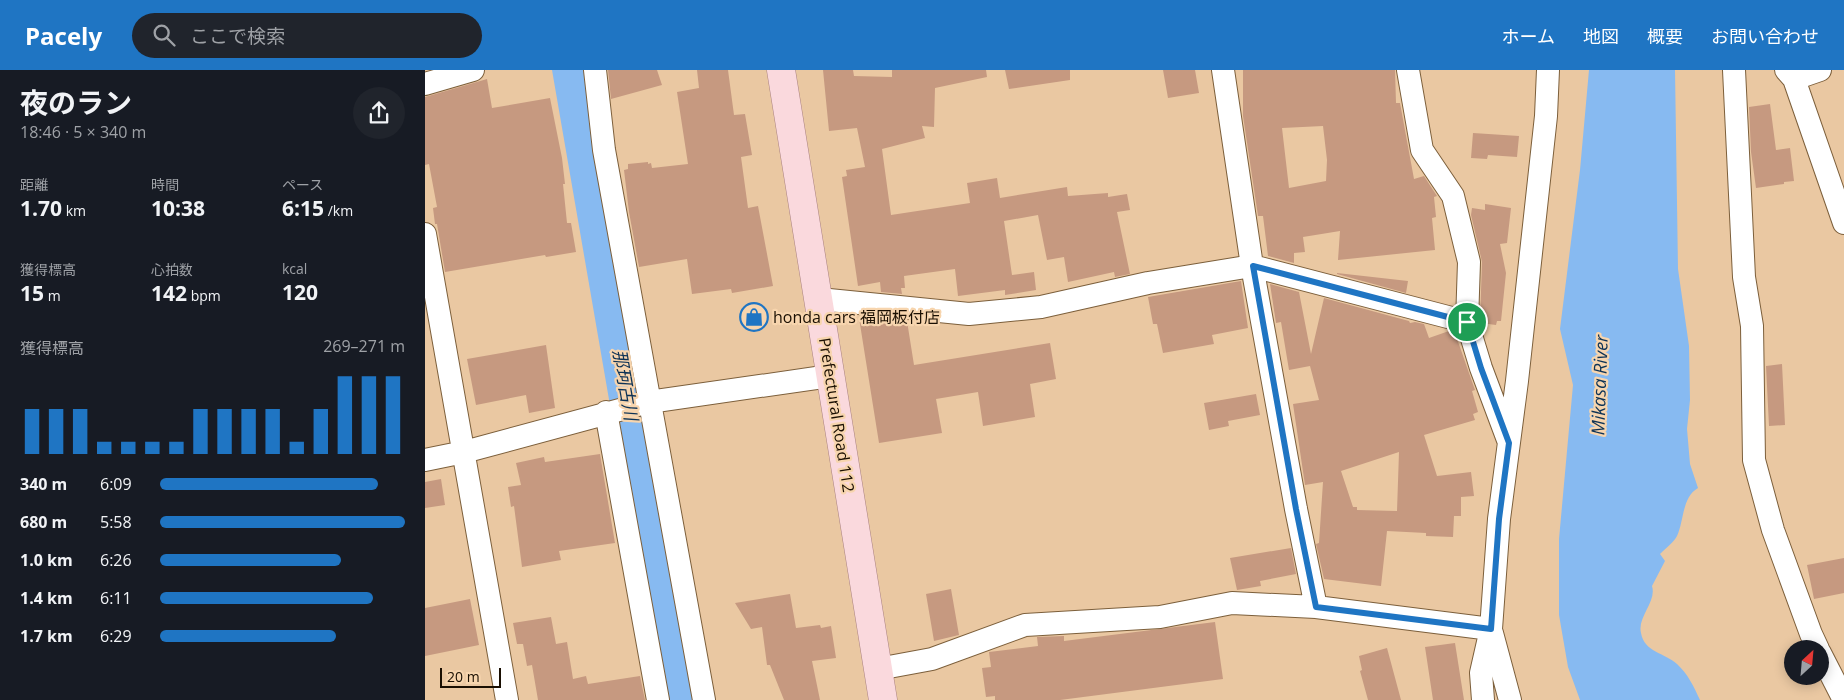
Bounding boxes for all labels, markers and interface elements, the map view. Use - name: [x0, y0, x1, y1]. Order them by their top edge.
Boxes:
- search box: [132, 13, 482, 58]
- text: Pacely: [25, 19, 102, 52]
- icon: search: [150, 21, 178, 49]
- text: ここで検索: [190, 23, 285, 49]
- text: ホーム: [1502, 24, 1555, 48]
- text: 地図: [1583, 24, 1619, 48]
- text: 概要: [1647, 24, 1683, 48]
- text: お問い合わせ: [1711, 24, 1819, 48]
- text: 夜のラン: [20, 83, 132, 121]
- button: share: [353, 87, 405, 139]
- text: 18:46 · 5 × 340 m: [20, 121, 146, 143]
- text: 距離: [20, 175, 48, 194]
- text: 時間: [151, 175, 179, 194]
- text: ペース: [282, 175, 323, 194]
- text: 1.70: [20, 194, 62, 222]
- text: 10:38: [151, 194, 205, 222]
- text: 6:15: [282, 194, 324, 222]
- text: km: [62, 201, 86, 220]
- text: /km: [324, 201, 353, 220]
- text: kcal: [282, 259, 307, 278]
- text: 獲得標高: [20, 260, 76, 279]
- text: 心拍数: [151, 260, 193, 279]
- text: 120: [282, 278, 318, 306]
- text: 15: [20, 279, 44, 307]
- text: 142: [151, 279, 187, 307]
- text: m: [44, 286, 61, 305]
- text: bpm: [187, 286, 221, 305]
- pin: [1446, 301, 1488, 343]
- shop icon: honda cars 福岡板付店: [739, 302, 769, 332]
- place label: honda cars 福岡板付店: [773, 306, 940, 328]
- icon: arrive: [1453, 308, 1481, 336]
- water label: Mikasa River: [1585, 333, 1613, 436]
- text: 269–271 m: [323, 335, 405, 357]
- street label: Prefectural Road 112: [814, 336, 860, 494]
- text: 獲得標高: [20, 337, 84, 359]
- water label: 那珂古川: [608, 347, 644, 424]
- text: 340 m: [20, 473, 67, 495]
- text: 6:09: [100, 473, 132, 495]
- text: 680 m: [20, 511, 67, 533]
- text: 5:58: [100, 511, 132, 533]
- text: 1.0 km: [20, 549, 73, 571]
- text: 6:26: [100, 549, 132, 571]
- text: 1.4 km: [20, 587, 73, 609]
- text: 6:11: [100, 587, 132, 609]
- text: 1.7 km: [20, 625, 73, 647]
- text: 6:29: [100, 625, 132, 647]
- north arrow: [1784, 640, 1829, 685]
- map controls: [1784, 640, 1829, 685]
- scale bar: [440, 665, 501, 688]
- text: 20 m: [447, 667, 480, 686]

